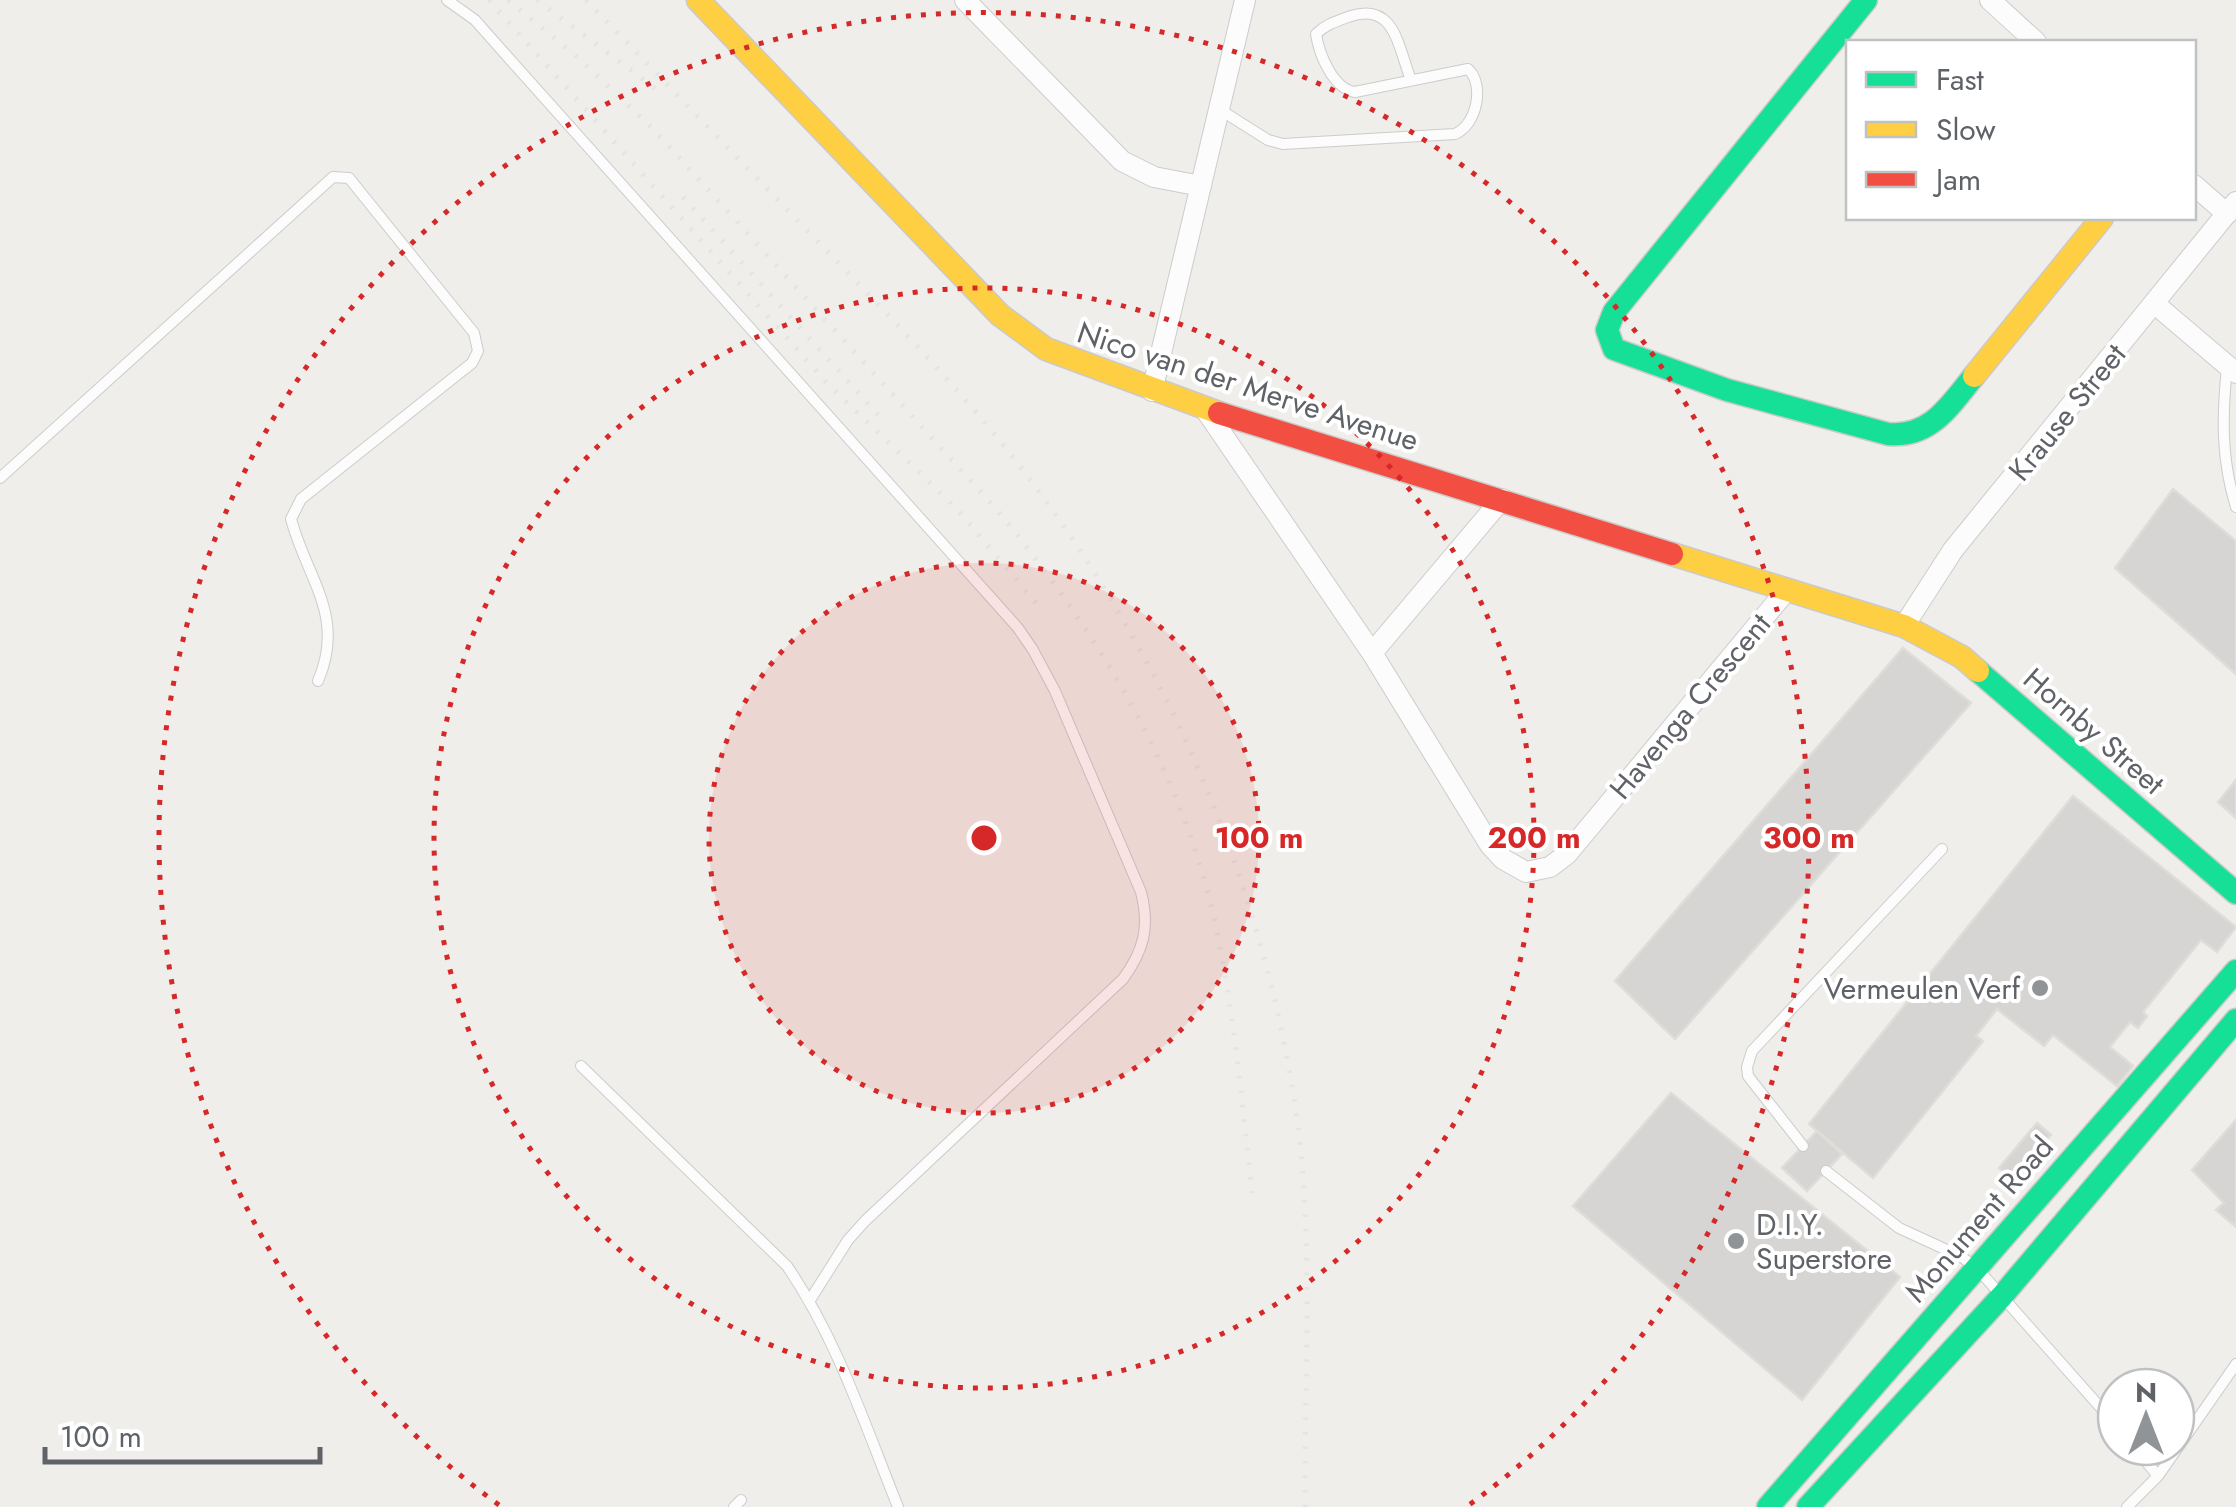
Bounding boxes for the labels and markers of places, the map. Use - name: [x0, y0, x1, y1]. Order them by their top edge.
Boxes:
- centre of rings: [966, 820, 1002, 856]
- place label: Vermeulen Verf: [1823, 967, 2021, 1010]
- marker: Vermeulen Verf: [2029, 977, 2051, 999]
- place label: D.I.Y. Superstore: [1756, 1203, 1892, 1280]
- marker: D.I.Y. Superstore: [1725, 1230, 1747, 1252]

